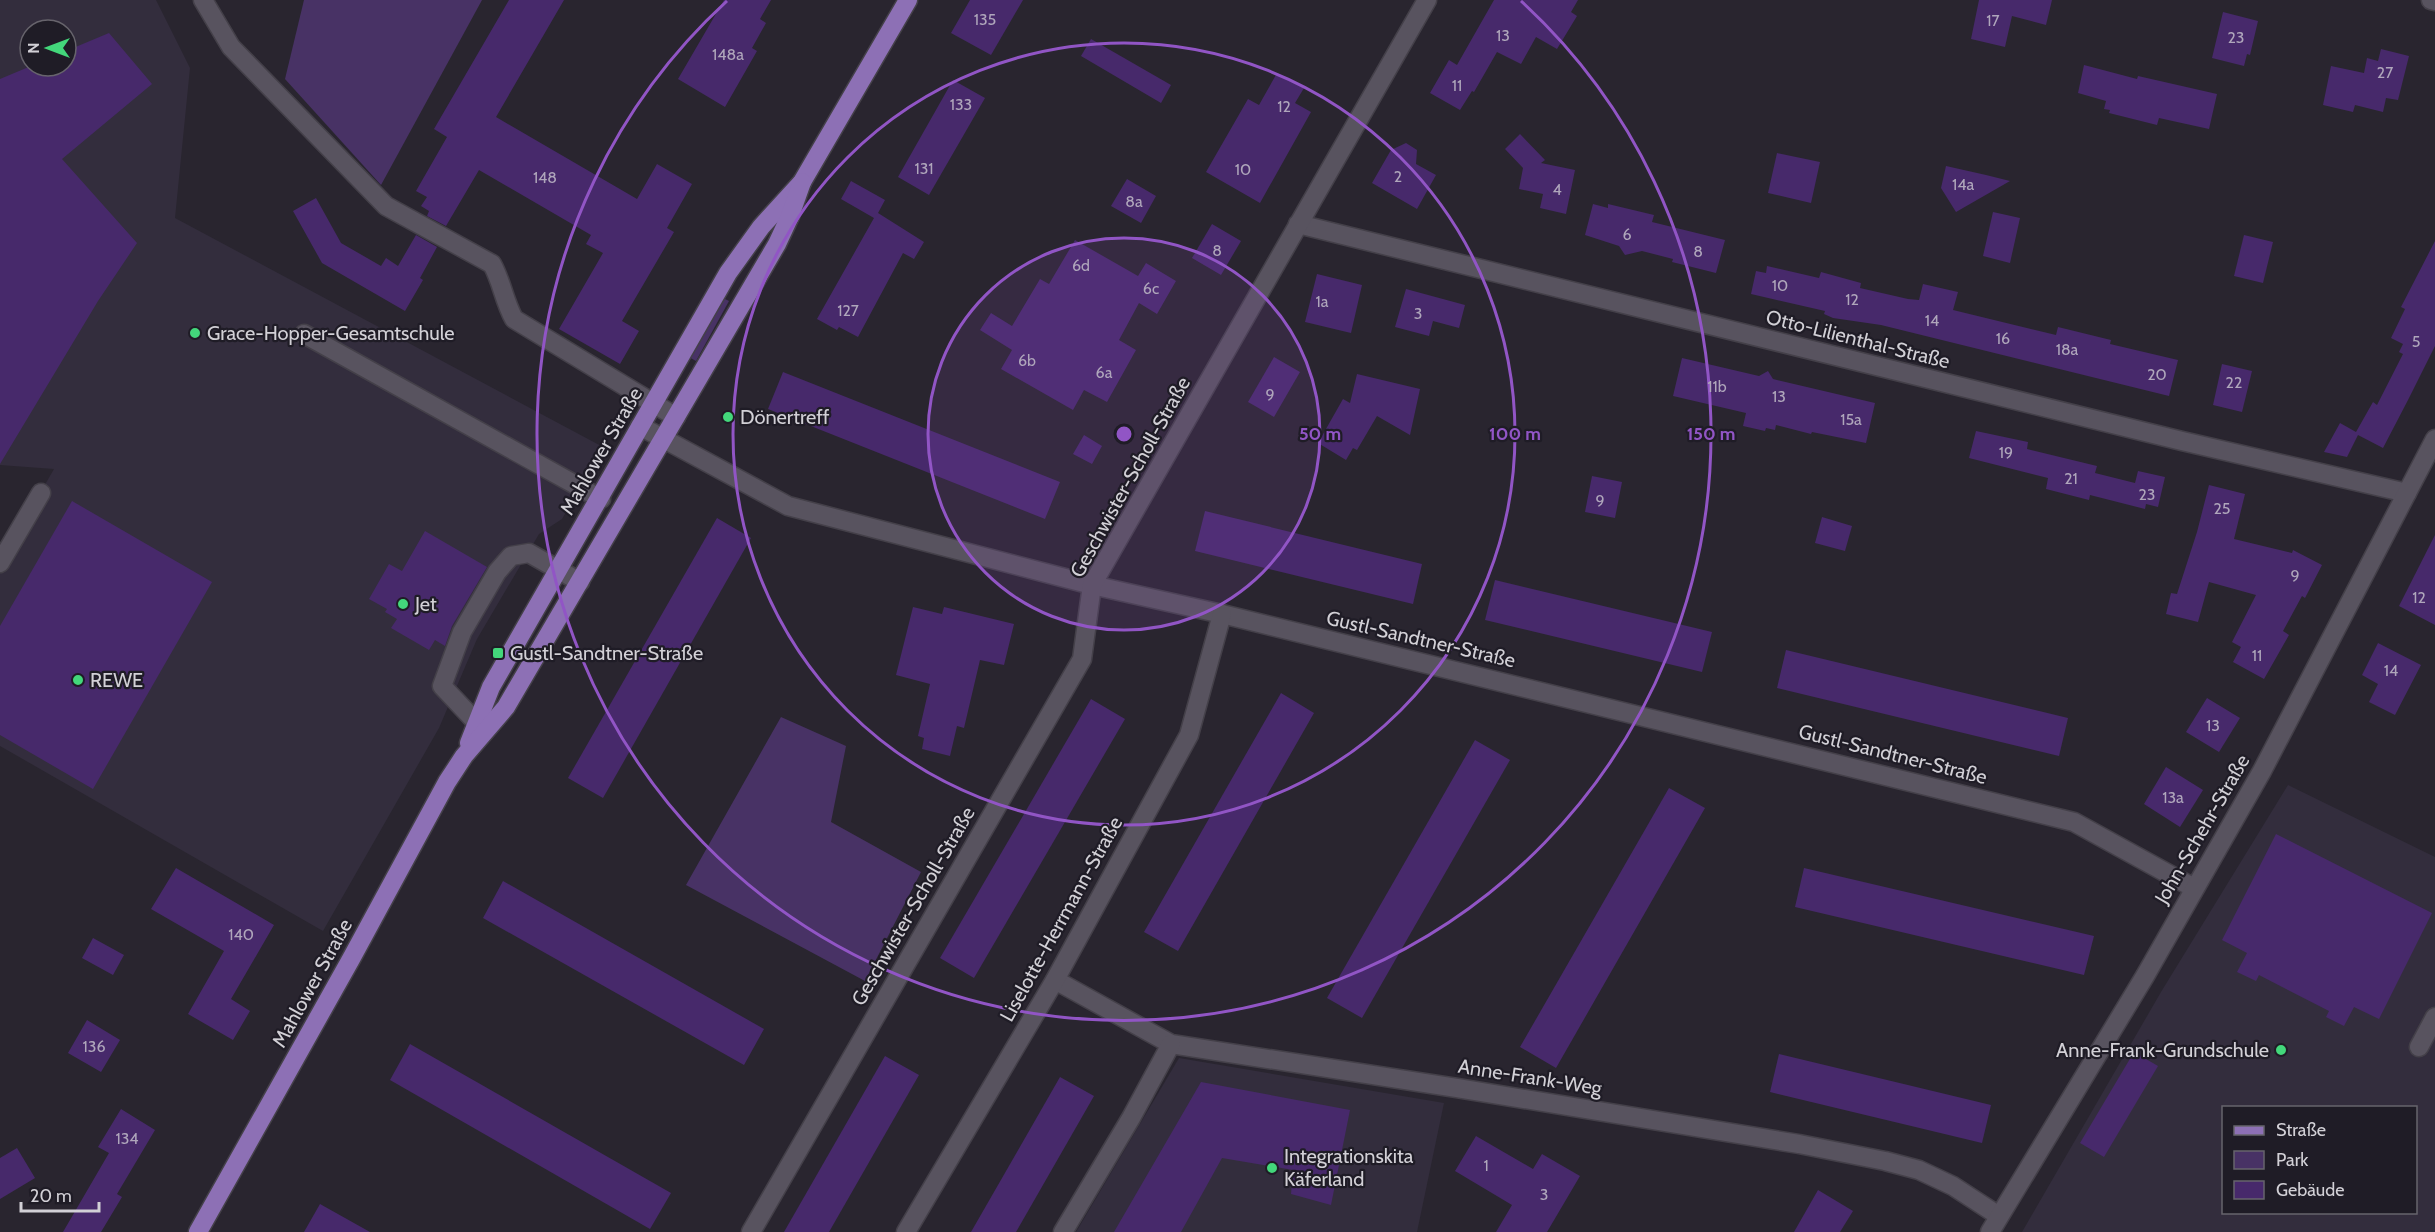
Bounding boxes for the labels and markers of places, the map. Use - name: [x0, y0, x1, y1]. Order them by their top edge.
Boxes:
- place label: Grace-Hopper-Gesamtschule: [207, 321, 455, 345]
- marker: Grace-Hopper-Gesamtschule: [188, 326, 202, 340]
- place label: Dönertreff: [740, 405, 830, 429]
- marker: Dönertreff: [721, 410, 735, 424]
- centre of rings: [1114, 424, 1134, 444]
- place label: Jet: [414, 592, 437, 616]
- marker: Jet: [396, 597, 410, 611]
- place label: Gustl-Sandtner-Straße: [510, 641, 703, 665]
- marker: Gustl-Sandtner-Straße: [491, 646, 505, 660]
- place label: REWE: [90, 668, 143, 692]
- marker: REWE: [71, 673, 85, 687]
- place label: Anne-Frank-Grundschule: [2056, 1038, 2269, 1062]
- marker: Anne-Frank-Grundschule: [2274, 1043, 2288, 1057]
- place label: Integrationskita Käferland: [1284, 1144, 1414, 1191]
- marker: Integrationskita Käferland: [1265, 1161, 1279, 1175]

